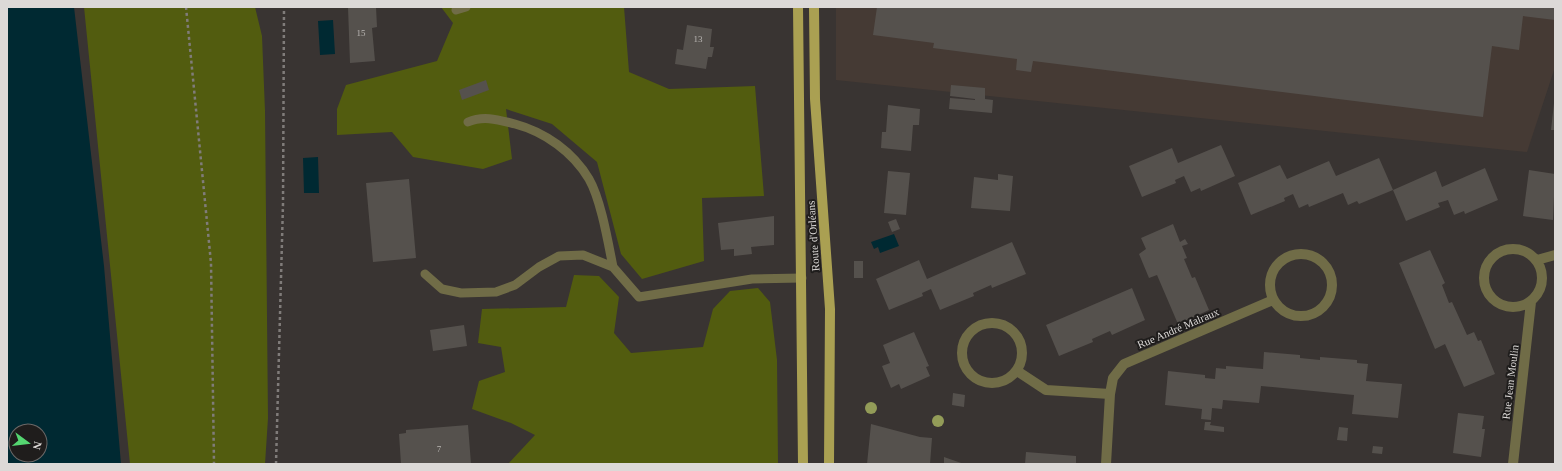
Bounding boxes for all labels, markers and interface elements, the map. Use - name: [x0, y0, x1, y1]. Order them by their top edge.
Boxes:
- house number: 15: [357, 28, 366, 38]
- house number: 13: [694, 34, 703, 44]
- street label: Route d'Orléans: [805, 200, 821, 272]
- street label: Rue André Malraux: [1135, 305, 1221, 351]
- street label: Rue Jean Moulin: [1499, 343, 1521, 420]
- north arrow: [8, 423, 48, 463]
- text: N: [31, 440, 44, 451]
- house number: 7: [437, 444, 442, 454]

